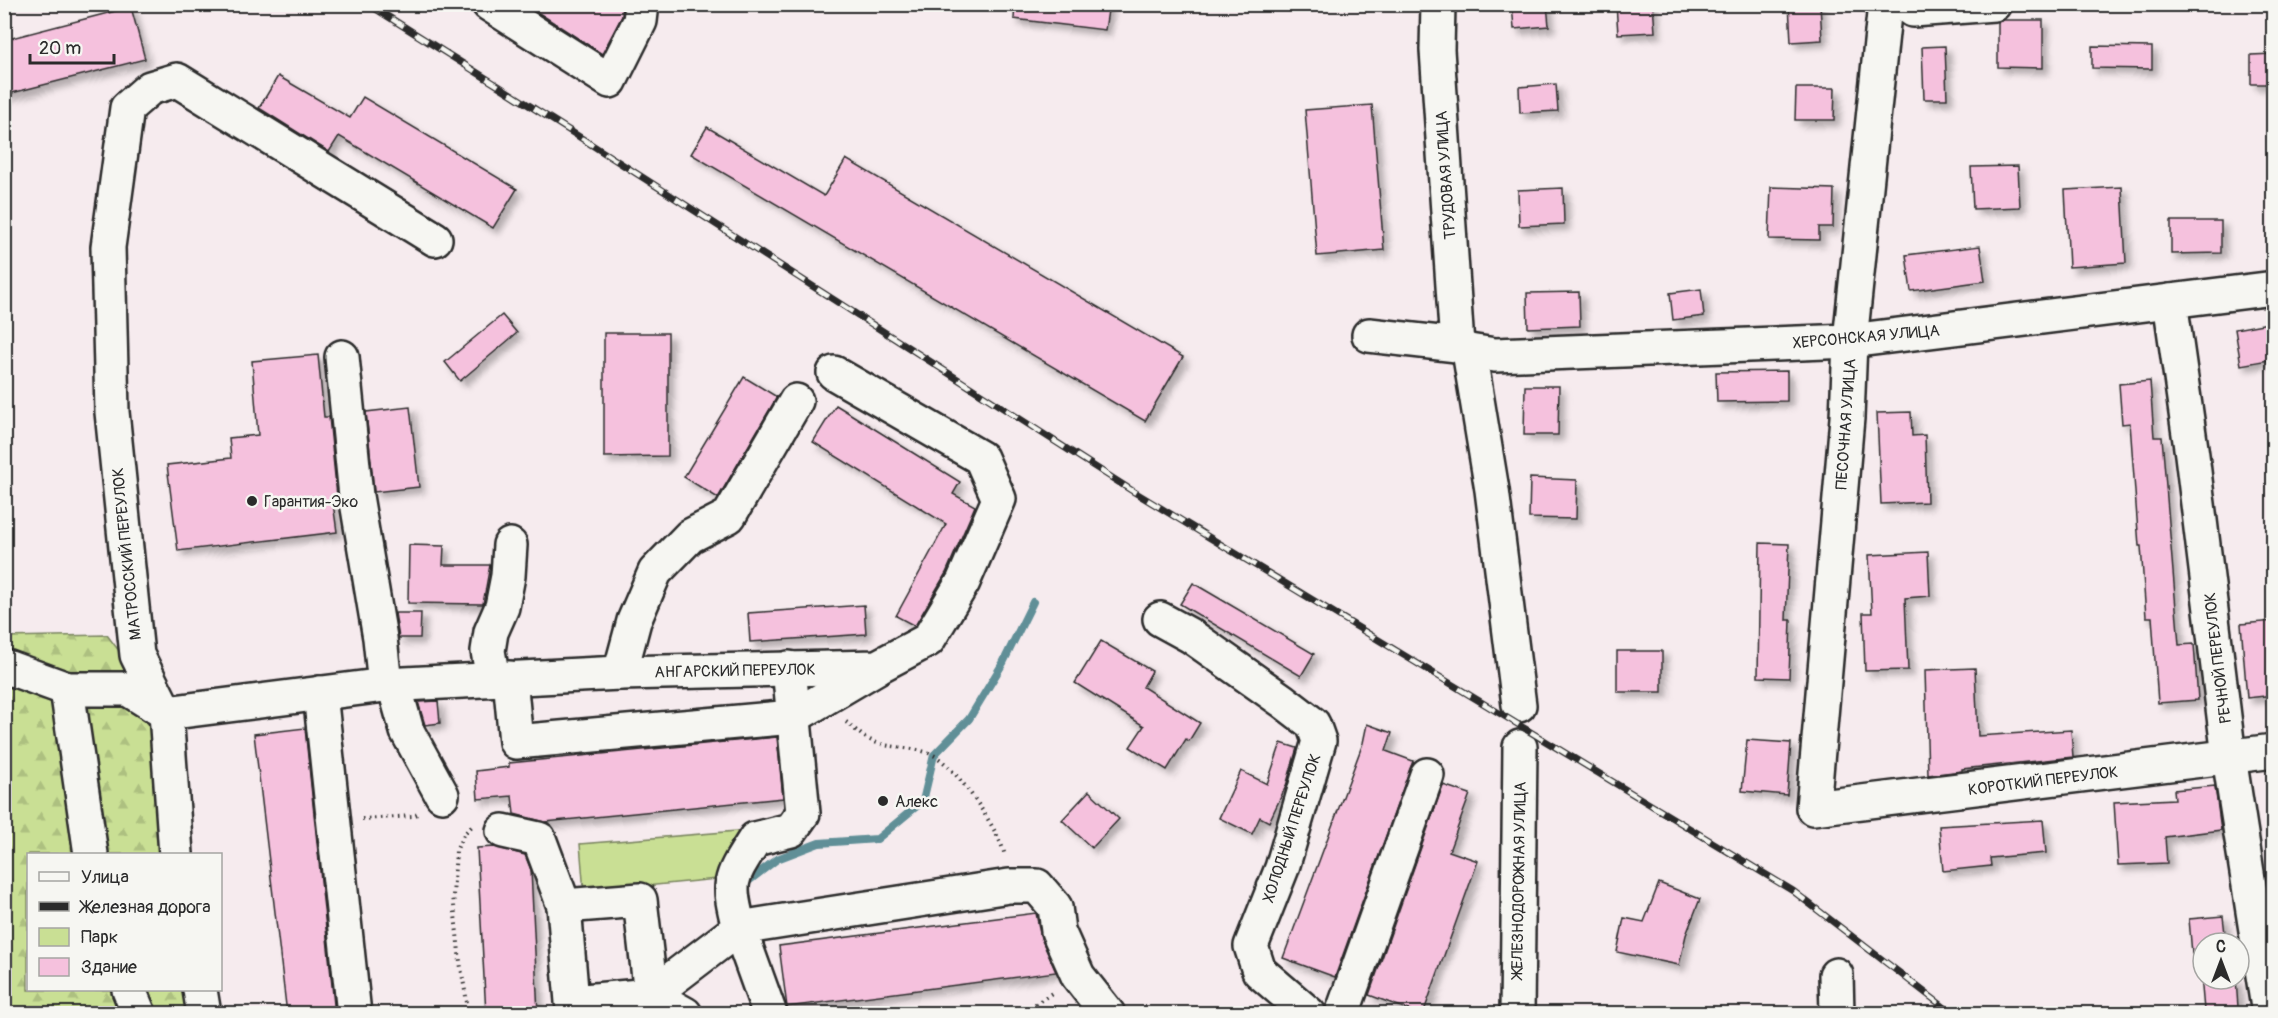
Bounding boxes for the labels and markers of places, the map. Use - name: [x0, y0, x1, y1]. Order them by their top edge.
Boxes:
- place label: Гарантия-Эко: [264, 492, 358, 512]
- marker: Гарантия-Эко: [245, 494, 259, 508]
- place label: Алекс: [895, 792, 938, 812]
- marker: Алекс: [876, 794, 890, 808]

